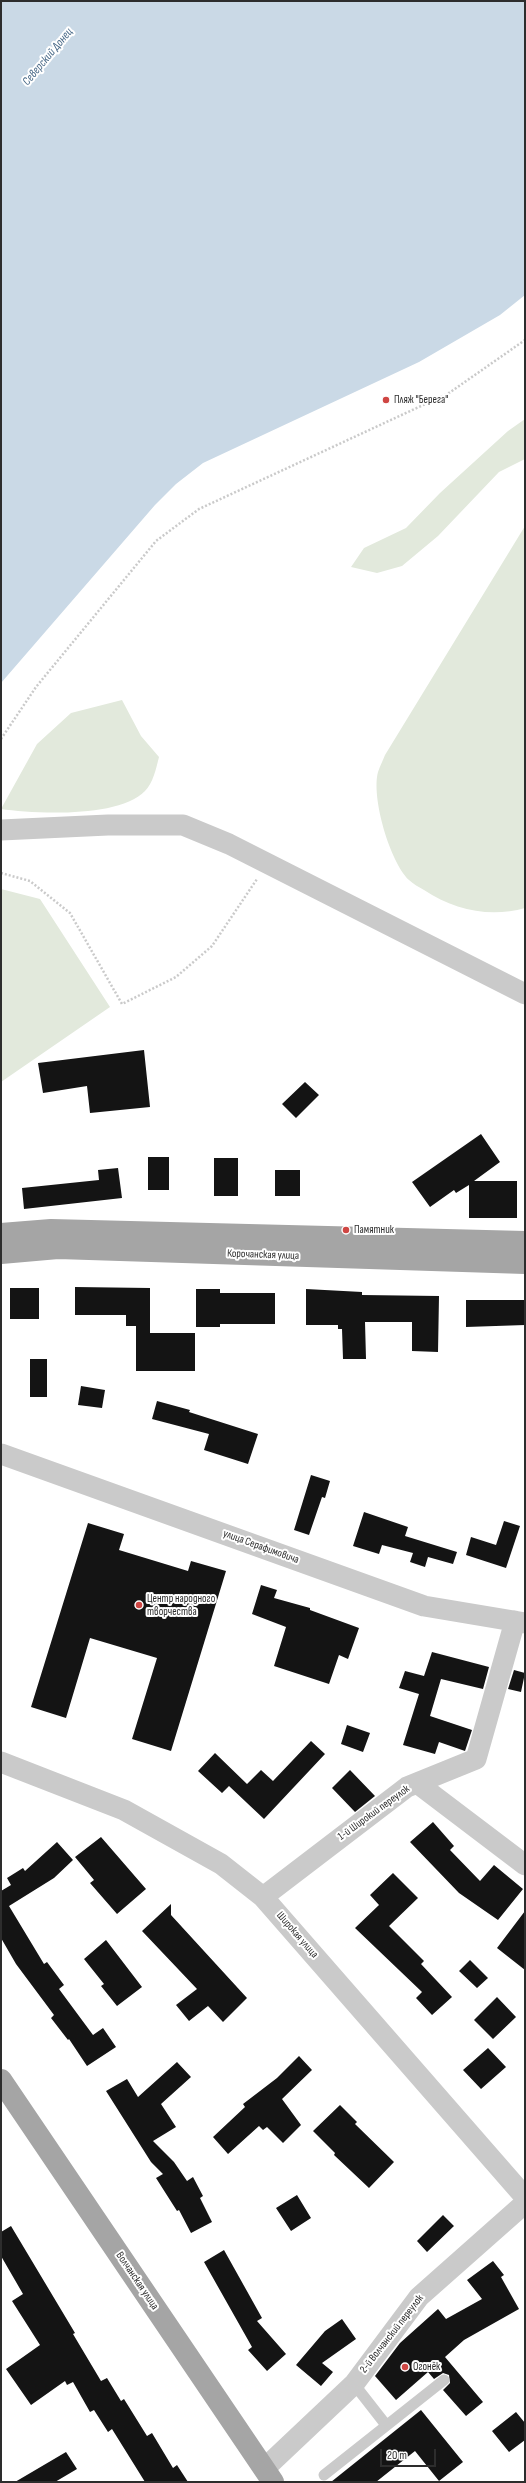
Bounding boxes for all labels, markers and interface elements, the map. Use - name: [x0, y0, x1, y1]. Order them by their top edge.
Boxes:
- water label: Северский Донец: [20, 25, 76, 89]
- place label: Пляж "Берега": [394, 393, 448, 407]
- marker: Пляж "Берега": [381, 395, 391, 405]
- place label: Памятник: [354, 1223, 394, 1237]
- marker: Памятник: [341, 1225, 351, 1235]
- street label: Корочанская улица: [227, 1247, 299, 1263]
- street label: улица Серафимовича: [221, 1527, 301, 1567]
- place label: Центр народного творчества: [147, 1592, 215, 1618]
- marker: Центр народного творчества: [134, 1600, 144, 1610]
- street label: 1-й Широкий переулок: [336, 1783, 412, 1843]
- street label: Широкая улица: [273, 1909, 321, 1961]
- street label: Волчанская улица: [113, 2250, 161, 2312]
- street label: 2-й Волчанский переулок: [357, 2292, 427, 2376]
- place label: Огонёк: [413, 2360, 440, 2374]
- marker: Огонёк: [400, 2362, 410, 2372]
- scale bar: [382, 2441, 438, 2467]
- text: 20 m: [387, 2448, 407, 2463]

